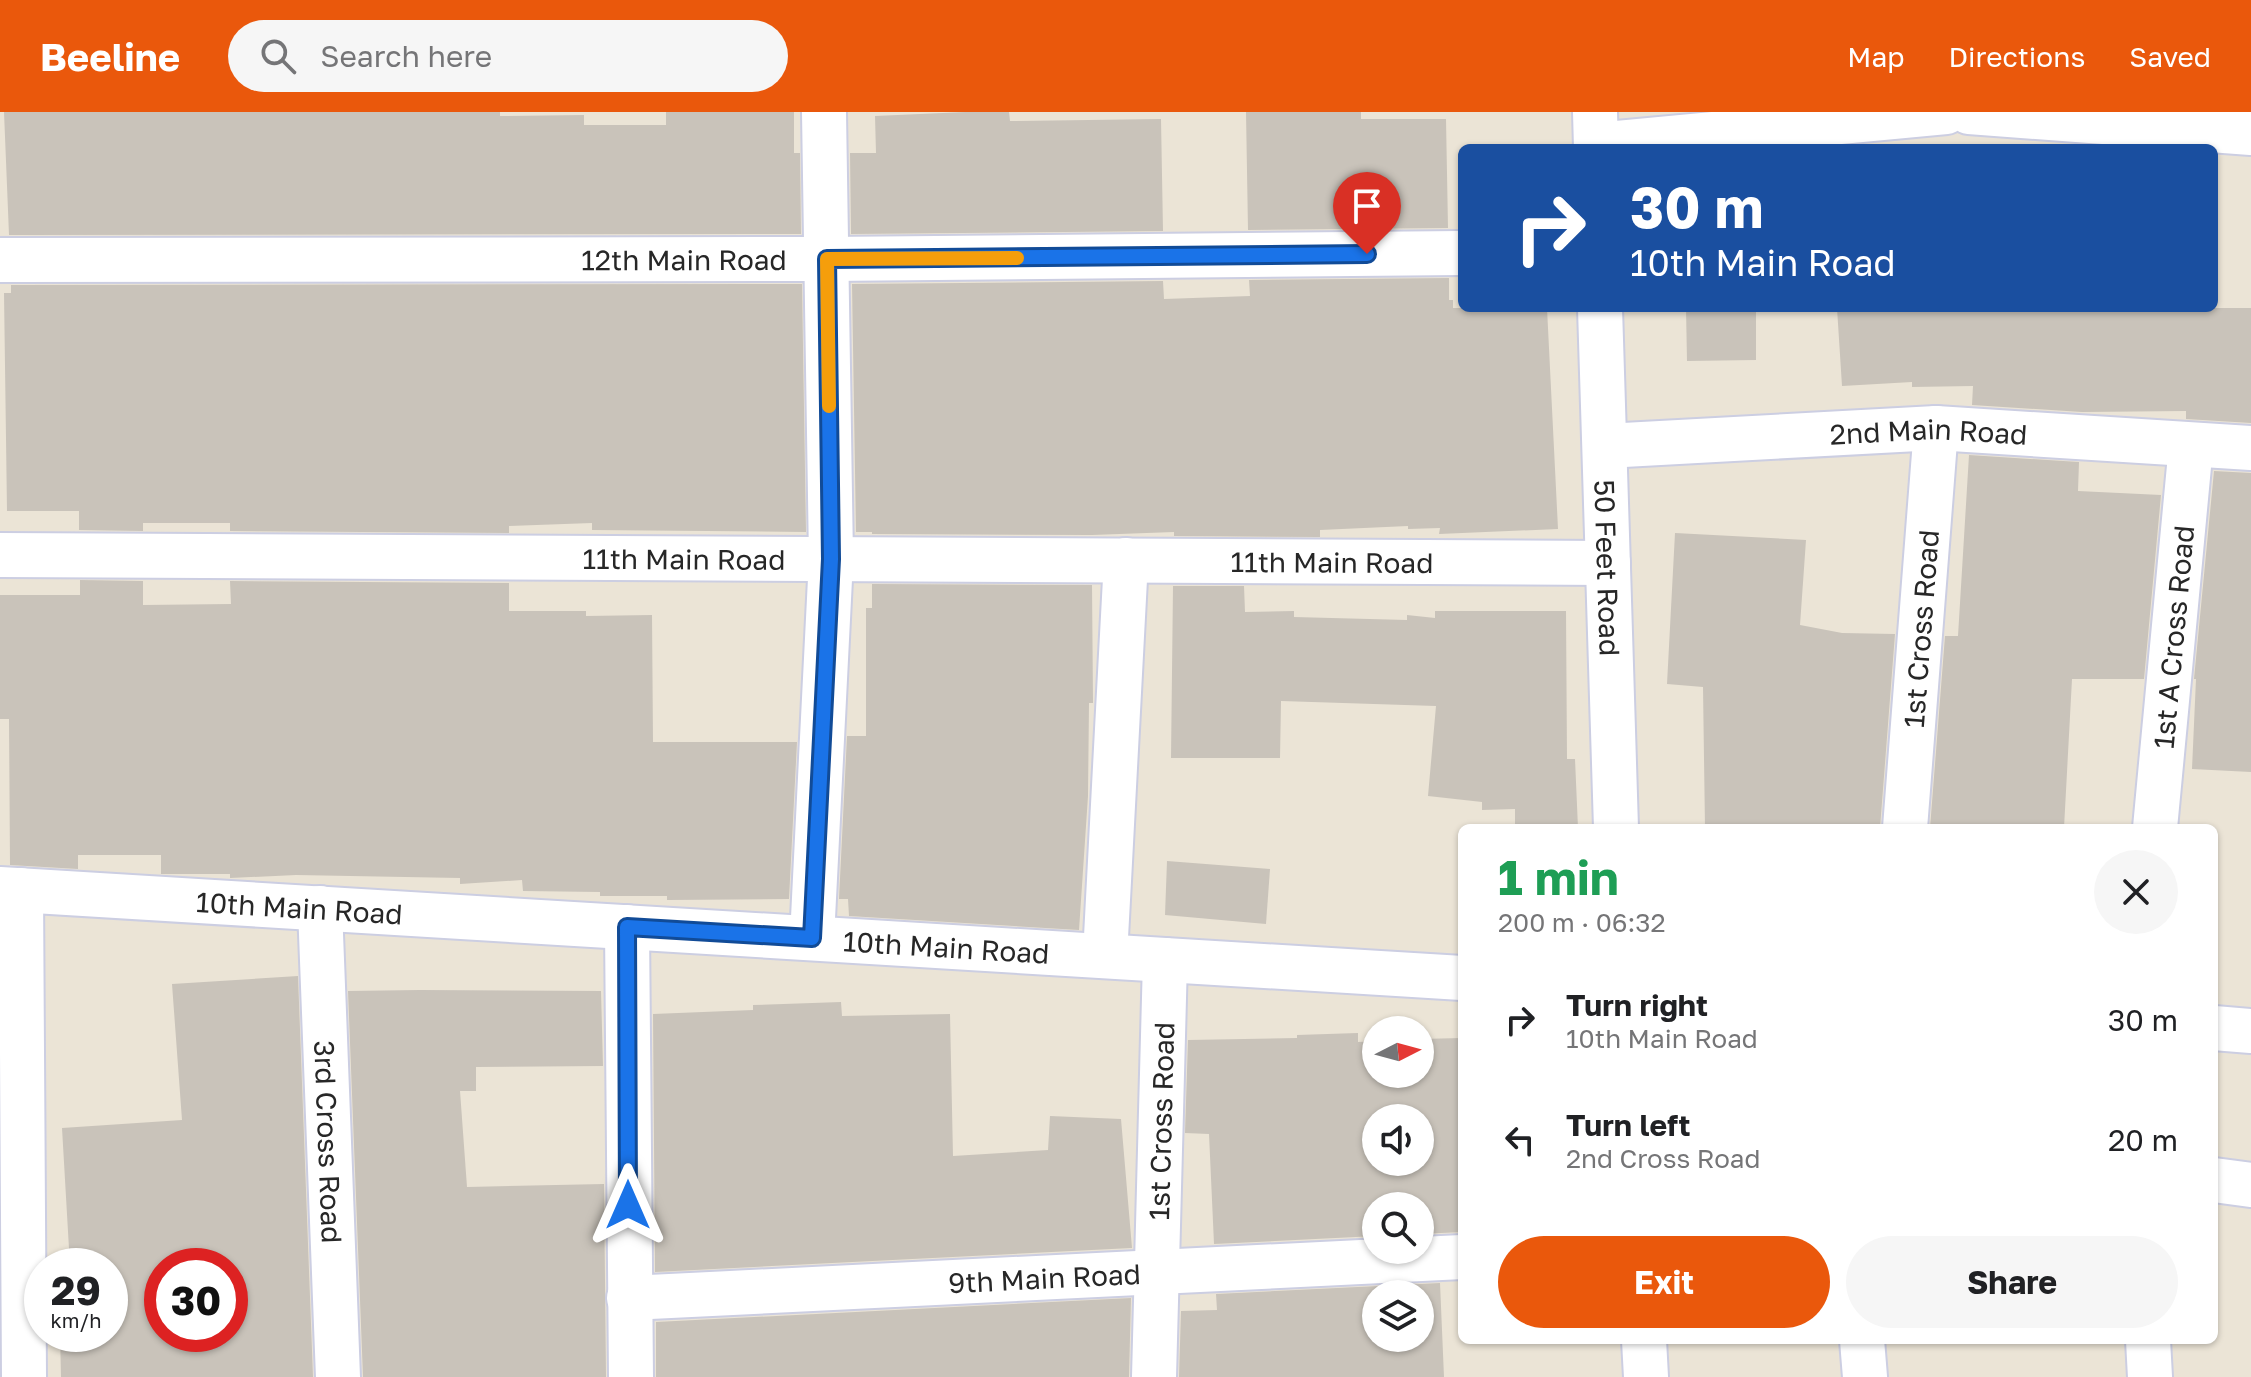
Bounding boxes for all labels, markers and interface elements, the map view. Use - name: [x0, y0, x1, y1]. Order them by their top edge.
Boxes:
- search box: [228, 20, 788, 92]
- text: Beeline: [40, 34, 180, 79]
- icon: search: [256, 34, 300, 78]
- text: Search here: [320, 38, 492, 74]
- text: Map: [1847, 40, 1904, 73]
- text: Directions: [1948, 40, 2085, 73]
- text: Saved: [2129, 40, 2211, 73]
- pin: [1333, 172, 1401, 254]
- text: 30 m: [1630, 173, 1764, 240]
- icon: right: [1498, 176, 1602, 280]
- icon: arrive: [1345, 184, 1389, 228]
- text: 10th Main Road: [1630, 241, 1896, 284]
- street label: 12th Main Road: [581, 243, 787, 276]
- street label: 2nd Main Road: [1829, 411, 2028, 450]
- street label: 50 Feet Road: [1589, 479, 1627, 657]
- street label: 1st A Cross Road: [2146, 524, 2200, 750]
- street label: 1st Cross Road: [1896, 528, 1945, 729]
- street label: 11th Main Road: [582, 541, 786, 575]
- street label: 11th Main Road: [1230, 545, 1434, 579]
- text: 1 min: [1498, 848, 1619, 906]
- button: close: [2094, 850, 2178, 934]
- street label: 10th Main Road: [195, 884, 404, 930]
- text: 200 m · 06:32: [1498, 907, 1666, 938]
- street label: 10th Main Road: [842, 924, 1050, 969]
- text: Turn right: [1566, 987, 1708, 1023]
- icon: right: [1498, 998, 1542, 1042]
- text: 30 m: [2108, 1002, 2178, 1038]
- north arrow: [1362, 1016, 1434, 1088]
- map controls: [1362, 1016, 1434, 1352]
- street label: 1st Cross Road: [1142, 1021, 1180, 1221]
- text: 10th Main Road: [1566, 1023, 1758, 1054]
- street label: 3rd Cross Road: [309, 1040, 349, 1244]
- button: sound: [1362, 1104, 1434, 1176]
- text: Turn left: [1566, 1107, 1691, 1143]
- icon: left: [1498, 1118, 1542, 1162]
- text: 20 m: [2108, 1122, 2178, 1158]
- text: 2nd Cross Road: [1566, 1143, 1760, 1174]
- position arrow: [586, 1163, 670, 1247]
- button: search: [1362, 1192, 1434, 1264]
- button: Exit: [1498, 1236, 1830, 1328]
- button: Share: [1846, 1236, 2178, 1328]
- speed limit sign: 30: [144, 1248, 248, 1352]
- street label: 9th Main Road: [947, 1256, 1142, 1299]
- text: 29: [51, 1266, 101, 1314]
- button: layers: [1362, 1280, 1434, 1352]
- text: km/h: [51, 1308, 101, 1332]

